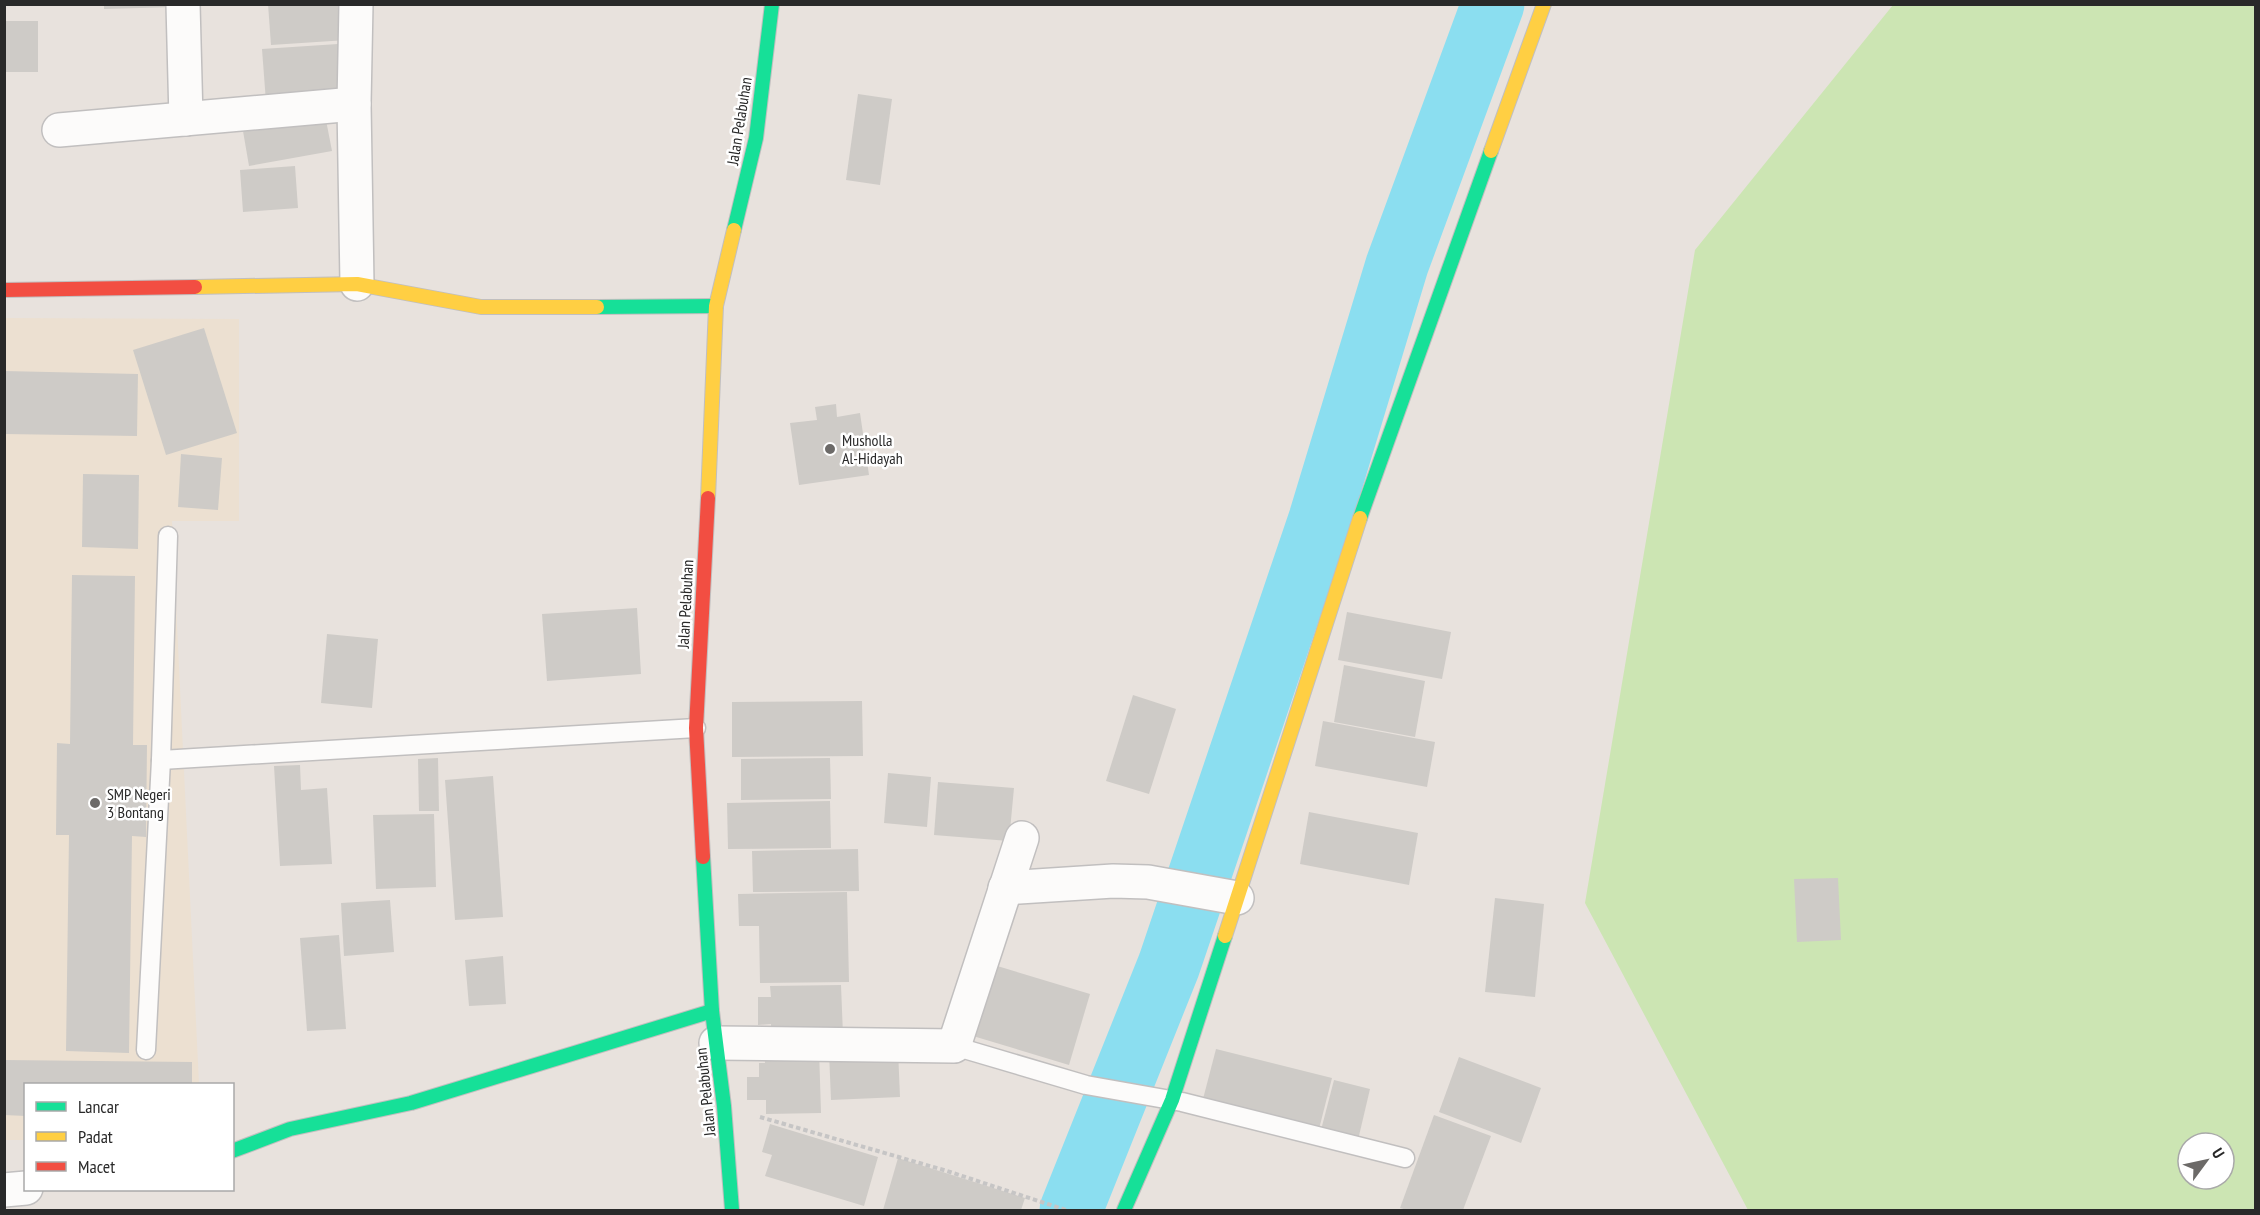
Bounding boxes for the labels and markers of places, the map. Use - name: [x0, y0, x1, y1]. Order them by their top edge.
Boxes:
- place label: Musholla Al-Hidayah: [842, 430, 903, 468]
- marker: Musholla Al-Hidayah: [823, 442, 837, 456]
- place label: SMP Negeri 3 Bontang: [107, 784, 171, 822]
- marker: SMP Negeri 3 Bontang: [88, 796, 102, 810]

